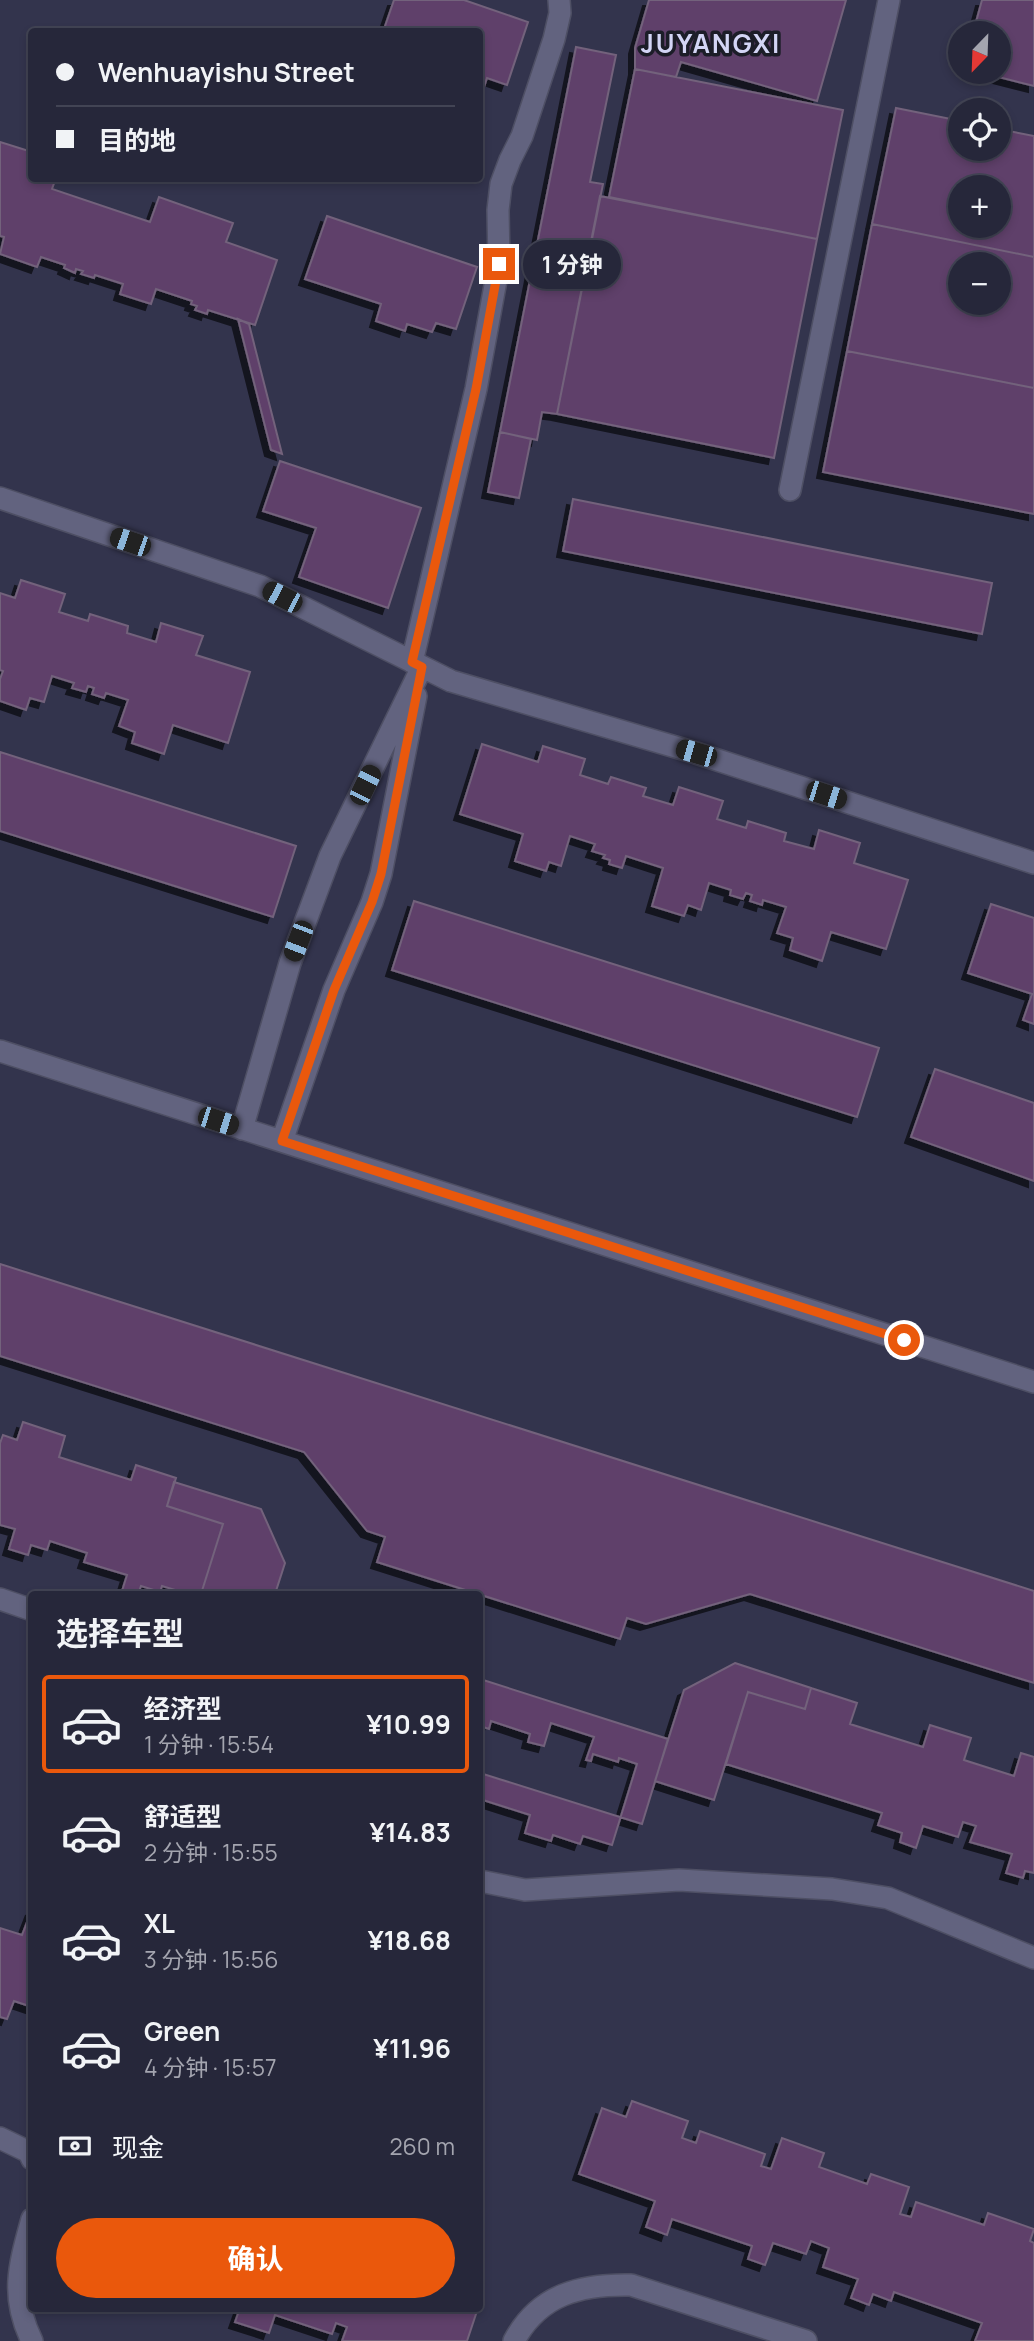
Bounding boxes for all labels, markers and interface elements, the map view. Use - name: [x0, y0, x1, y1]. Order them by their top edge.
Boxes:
- north arrow: [948, 21, 1012, 84]
- map controls: [948, 21, 1011, 315]
- district label: JUYANGXI: [641, 25, 781, 61]
- text: Wenhuayishu Street: [98, 54, 355, 90]
- button: locate: [948, 98, 1011, 161]
- text: 目的地: [98, 122, 176, 158]
- button: +: [948, 175, 1011, 238]
- callout: 1 分钟: [524, 240, 622, 288]
- route end: [483, 248, 515, 280]
- text: 1 分钟: [542, 248, 602, 280]
- button: −: [948, 252, 1011, 315]
- car: [107, 525, 154, 559]
- car: [259, 578, 306, 616]
- car: [673, 737, 720, 769]
- car: [347, 762, 384, 808]
- car: [803, 779, 850, 811]
- car: [281, 918, 316, 964]
- car: [195, 1105, 242, 1137]
- route start: [888, 1324, 920, 1356]
- text: 选择车型: [56, 1611, 184, 1655]
- text: 经济型: [144, 1690, 222, 1726]
- icon: car: [60, 1693, 123, 1756]
- text: ¥10.99: [366, 1706, 451, 1742]
- text: 1 分钟 · 15:54: [144, 1728, 274, 1760]
- text: 舒适型: [144, 1798, 222, 1834]
- icon: car: [60, 1801, 123, 1864]
- text: ¥14.83: [369, 1814, 451, 1850]
- text: 2 分钟 · 15:55: [144, 1836, 278, 1868]
- text: XL: [144, 1905, 175, 1941]
- icon: car: [60, 1909, 123, 1972]
- text: ¥18.68: [368, 1922, 451, 1958]
- text: 3 分钟 · 15:56: [144, 1943, 278, 1975]
- text: Green: [144, 2013, 220, 2049]
- icon: car: [60, 2017, 123, 2080]
- text: ¥11.96: [373, 2030, 451, 2066]
- text: 4 分钟 · 15:57: [144, 2051, 277, 2083]
- icon: cash: [56, 2127, 94, 2165]
- text: 现金: [112, 2129, 164, 2165]
- text: 260 m: [389, 2130, 455, 2162]
- button: 确认: [56, 2218, 455, 2298]

